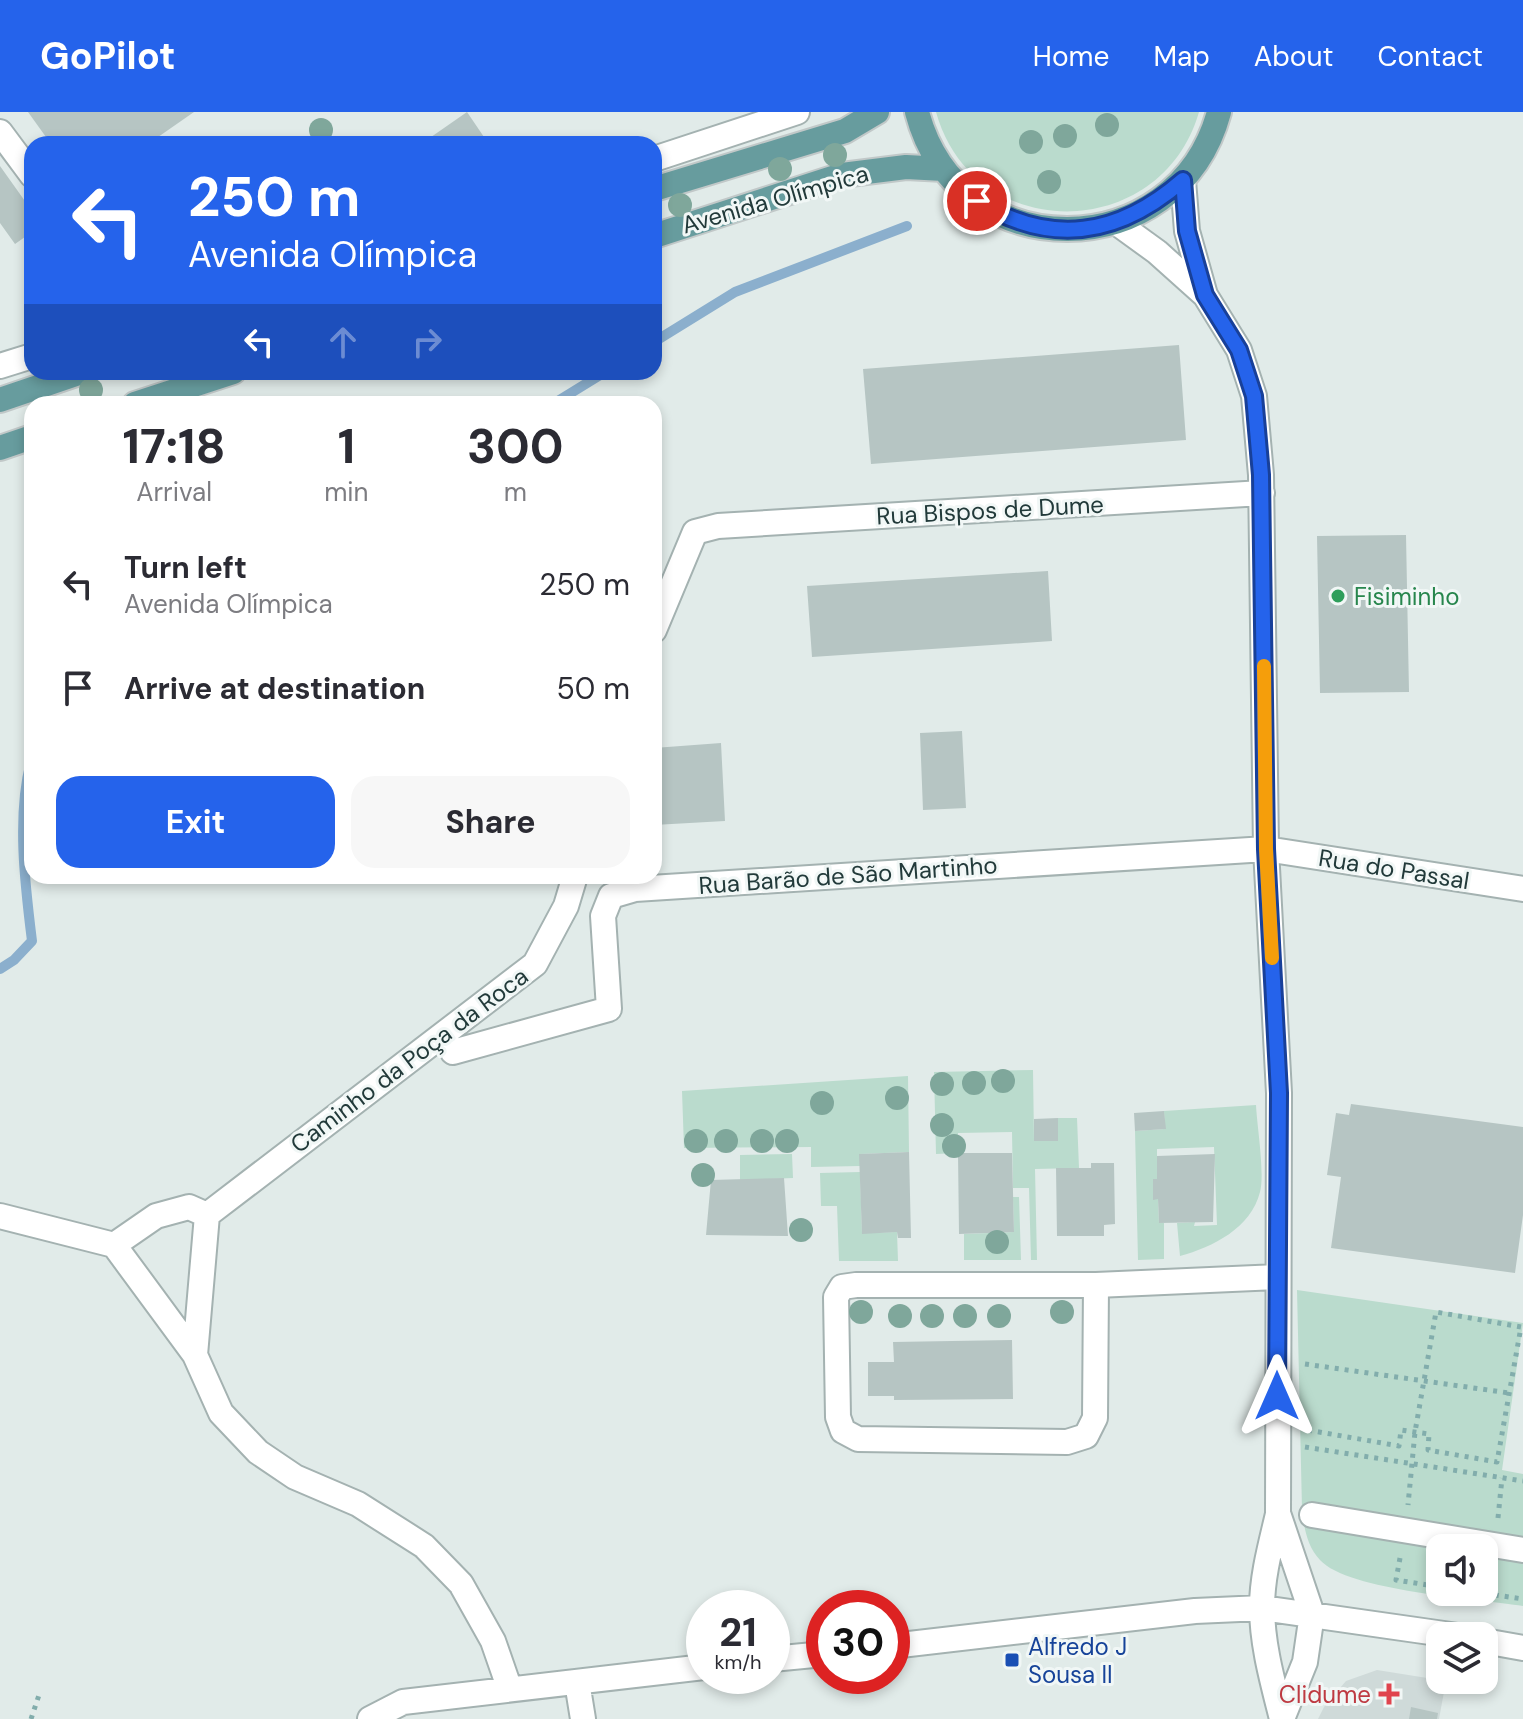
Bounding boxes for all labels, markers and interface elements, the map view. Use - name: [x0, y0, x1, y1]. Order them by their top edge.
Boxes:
- text: GoPilot: [40, 31, 176, 81]
- text: Home: [1033, 38, 1109, 75]
- text: Map: [1153, 38, 1210, 75]
- text: About: [1254, 38, 1333, 75]
- text: Contact: [1377, 38, 1483, 75]
- street label: Avenida Olímpica: [678, 158, 872, 240]
- text: 250 m: [188, 160, 360, 233]
- pin: [943, 167, 1011, 235]
- icon: left: [56, 168, 160, 272]
- icon: arrive: [955, 179, 999, 223]
- text: Avenida Olímpica: [188, 231, 477, 278]
- icon: left: [237, 320, 281, 364]
- icon: ahead: [321, 320, 365, 364]
- icon: right: [405, 320, 449, 364]
- text: 17:18: [122, 415, 226, 478]
- text: 1: [338, 415, 355, 478]
- text: 300: [467, 415, 564, 478]
- text: Arrival: [136, 475, 212, 509]
- text: min: [324, 475, 369, 509]
- text: m: [504, 475, 527, 509]
- street label: Rua Bispos de Dume: [875, 489, 1105, 531]
- text: Turn left: [124, 548, 247, 587]
- icon: left: [56, 562, 100, 606]
- text: 250 m: [539, 565, 630, 604]
- place label: Fisiminho: [1354, 581, 1459, 612]
- text: Avenida Olímpica: [124, 587, 333, 621]
- marker: Fisiminho: [1329, 587, 1347, 605]
- icon: arrive: [56, 666, 100, 710]
- text: Arrive at destination: [124, 669, 425, 708]
- text: 50 m: [556, 669, 630, 708]
- button: Exit: [56, 776, 335, 868]
- button: Share: [351, 776, 630, 868]
- street label: Rua do Passal: [1316, 842, 1472, 896]
- street label: Rua Barão de São Martinho: [698, 849, 998, 901]
- street label: Caminho da Poça da Roca: [284, 960, 534, 1160]
- position arrow: [1235, 1354, 1319, 1438]
- map controls: [1426, 1534, 1498, 1694]
- button: sound: [1426, 1534, 1498, 1606]
- speed limit sign: 30: [806, 1590, 910, 1694]
- text: 21: [719, 1606, 757, 1658]
- button: layers: [1426, 1622, 1498, 1694]
- place label: Alfredo J Sousa II: [1028, 1631, 1127, 1690]
- text: km/h: [714, 1649, 762, 1675]
- marker: Alfredo J Sousa II: [1003, 1651, 1021, 1669]
- place label: Clidume: [1279, 1679, 1371, 1710]
- marker: Clidume: [1378, 1683, 1400, 1705]

